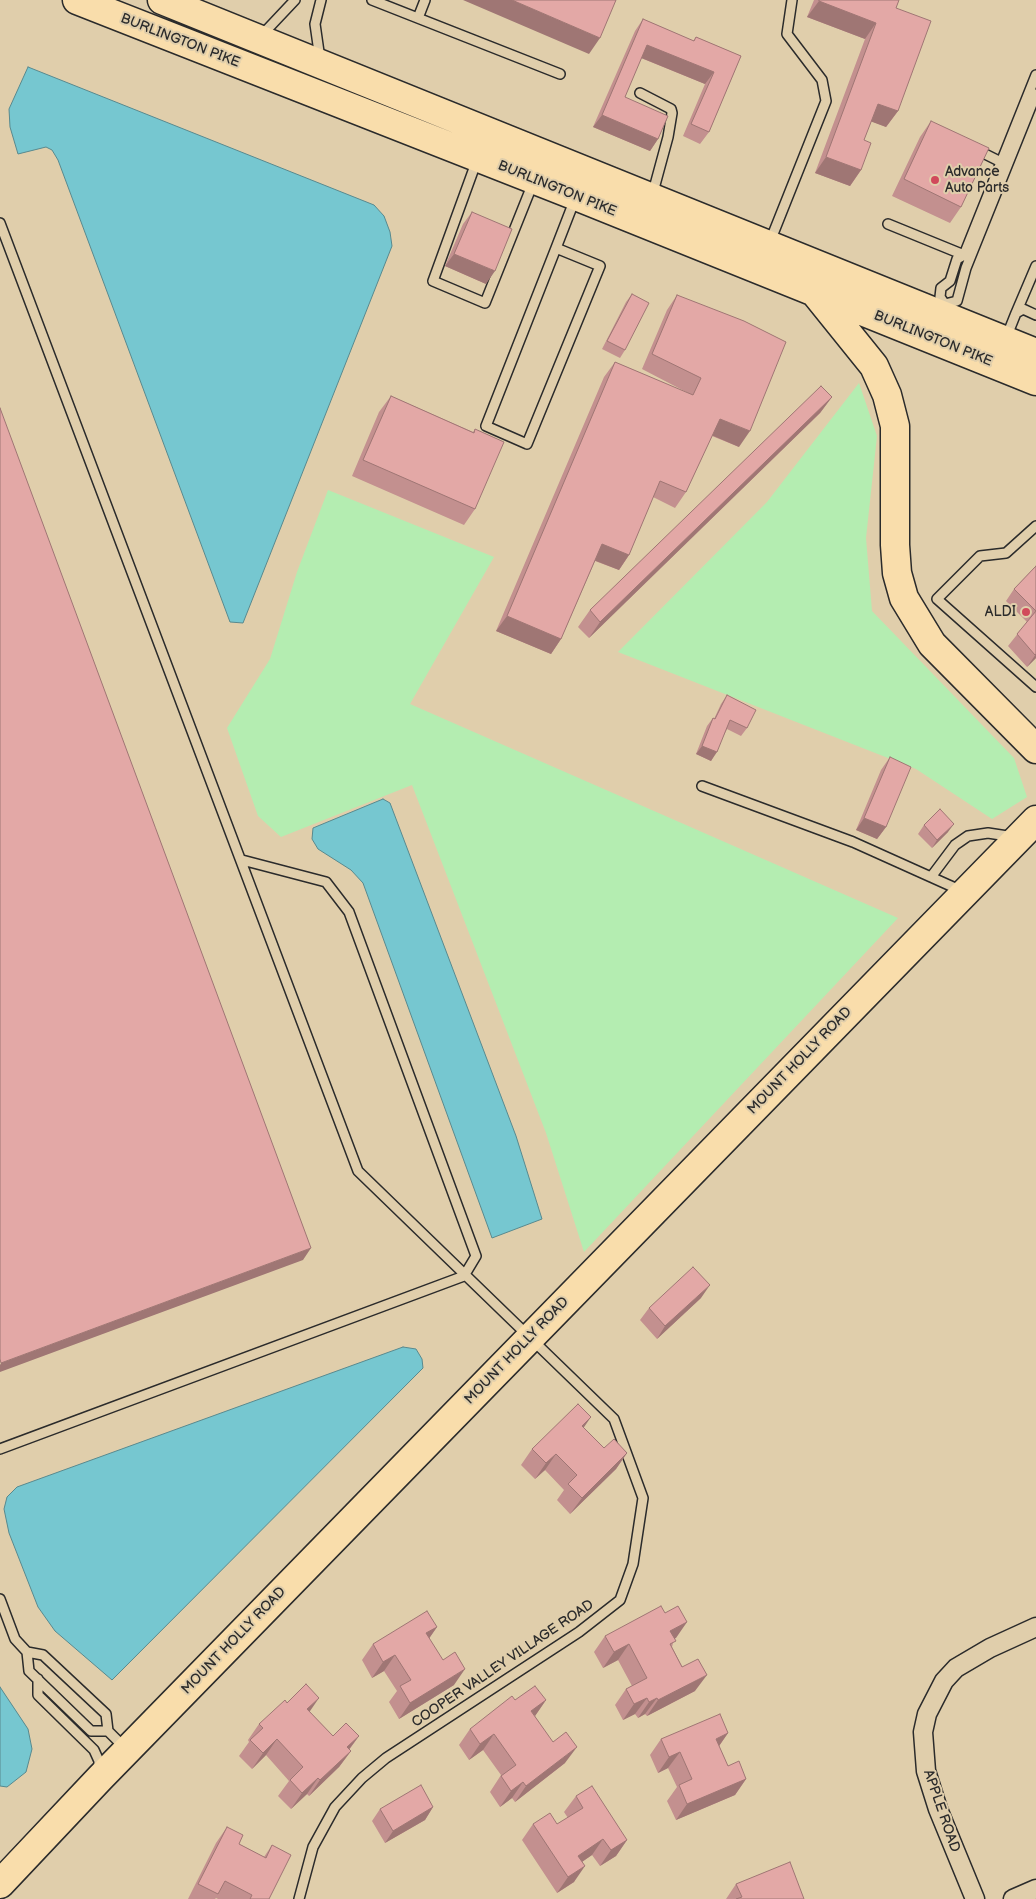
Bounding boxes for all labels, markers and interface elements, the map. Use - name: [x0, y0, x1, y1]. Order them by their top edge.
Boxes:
- street label: BURLINGTON PIKE: [118, 10, 242, 72]
- street label: BURLINGTON PIKE: [495, 158, 619, 220]
- place label: Advance Auto Parts: [945, 164, 1009, 196]
- marker: Advance Auto Parts: [929, 174, 941, 186]
- street label: BURLINGTON PIKE: [871, 308, 995, 370]
- place label: ALDI: [985, 604, 1016, 620]
- marker: ALDI: [1020, 606, 1032, 618]
- street label: MOUNT HOLLY ROAD: [745, 1004, 855, 1118]
- street label: MOUNT HOLLY ROAD: [462, 1294, 572, 1408]
- street label: MOUNT HOLLY ROAD: [179, 1584, 289, 1698]
- street label: COOPER VALLEY VILLAGE ROAD: [409, 1597, 597, 1731]
- street label: APPLE ROAD: [919, 1768, 963, 1854]

